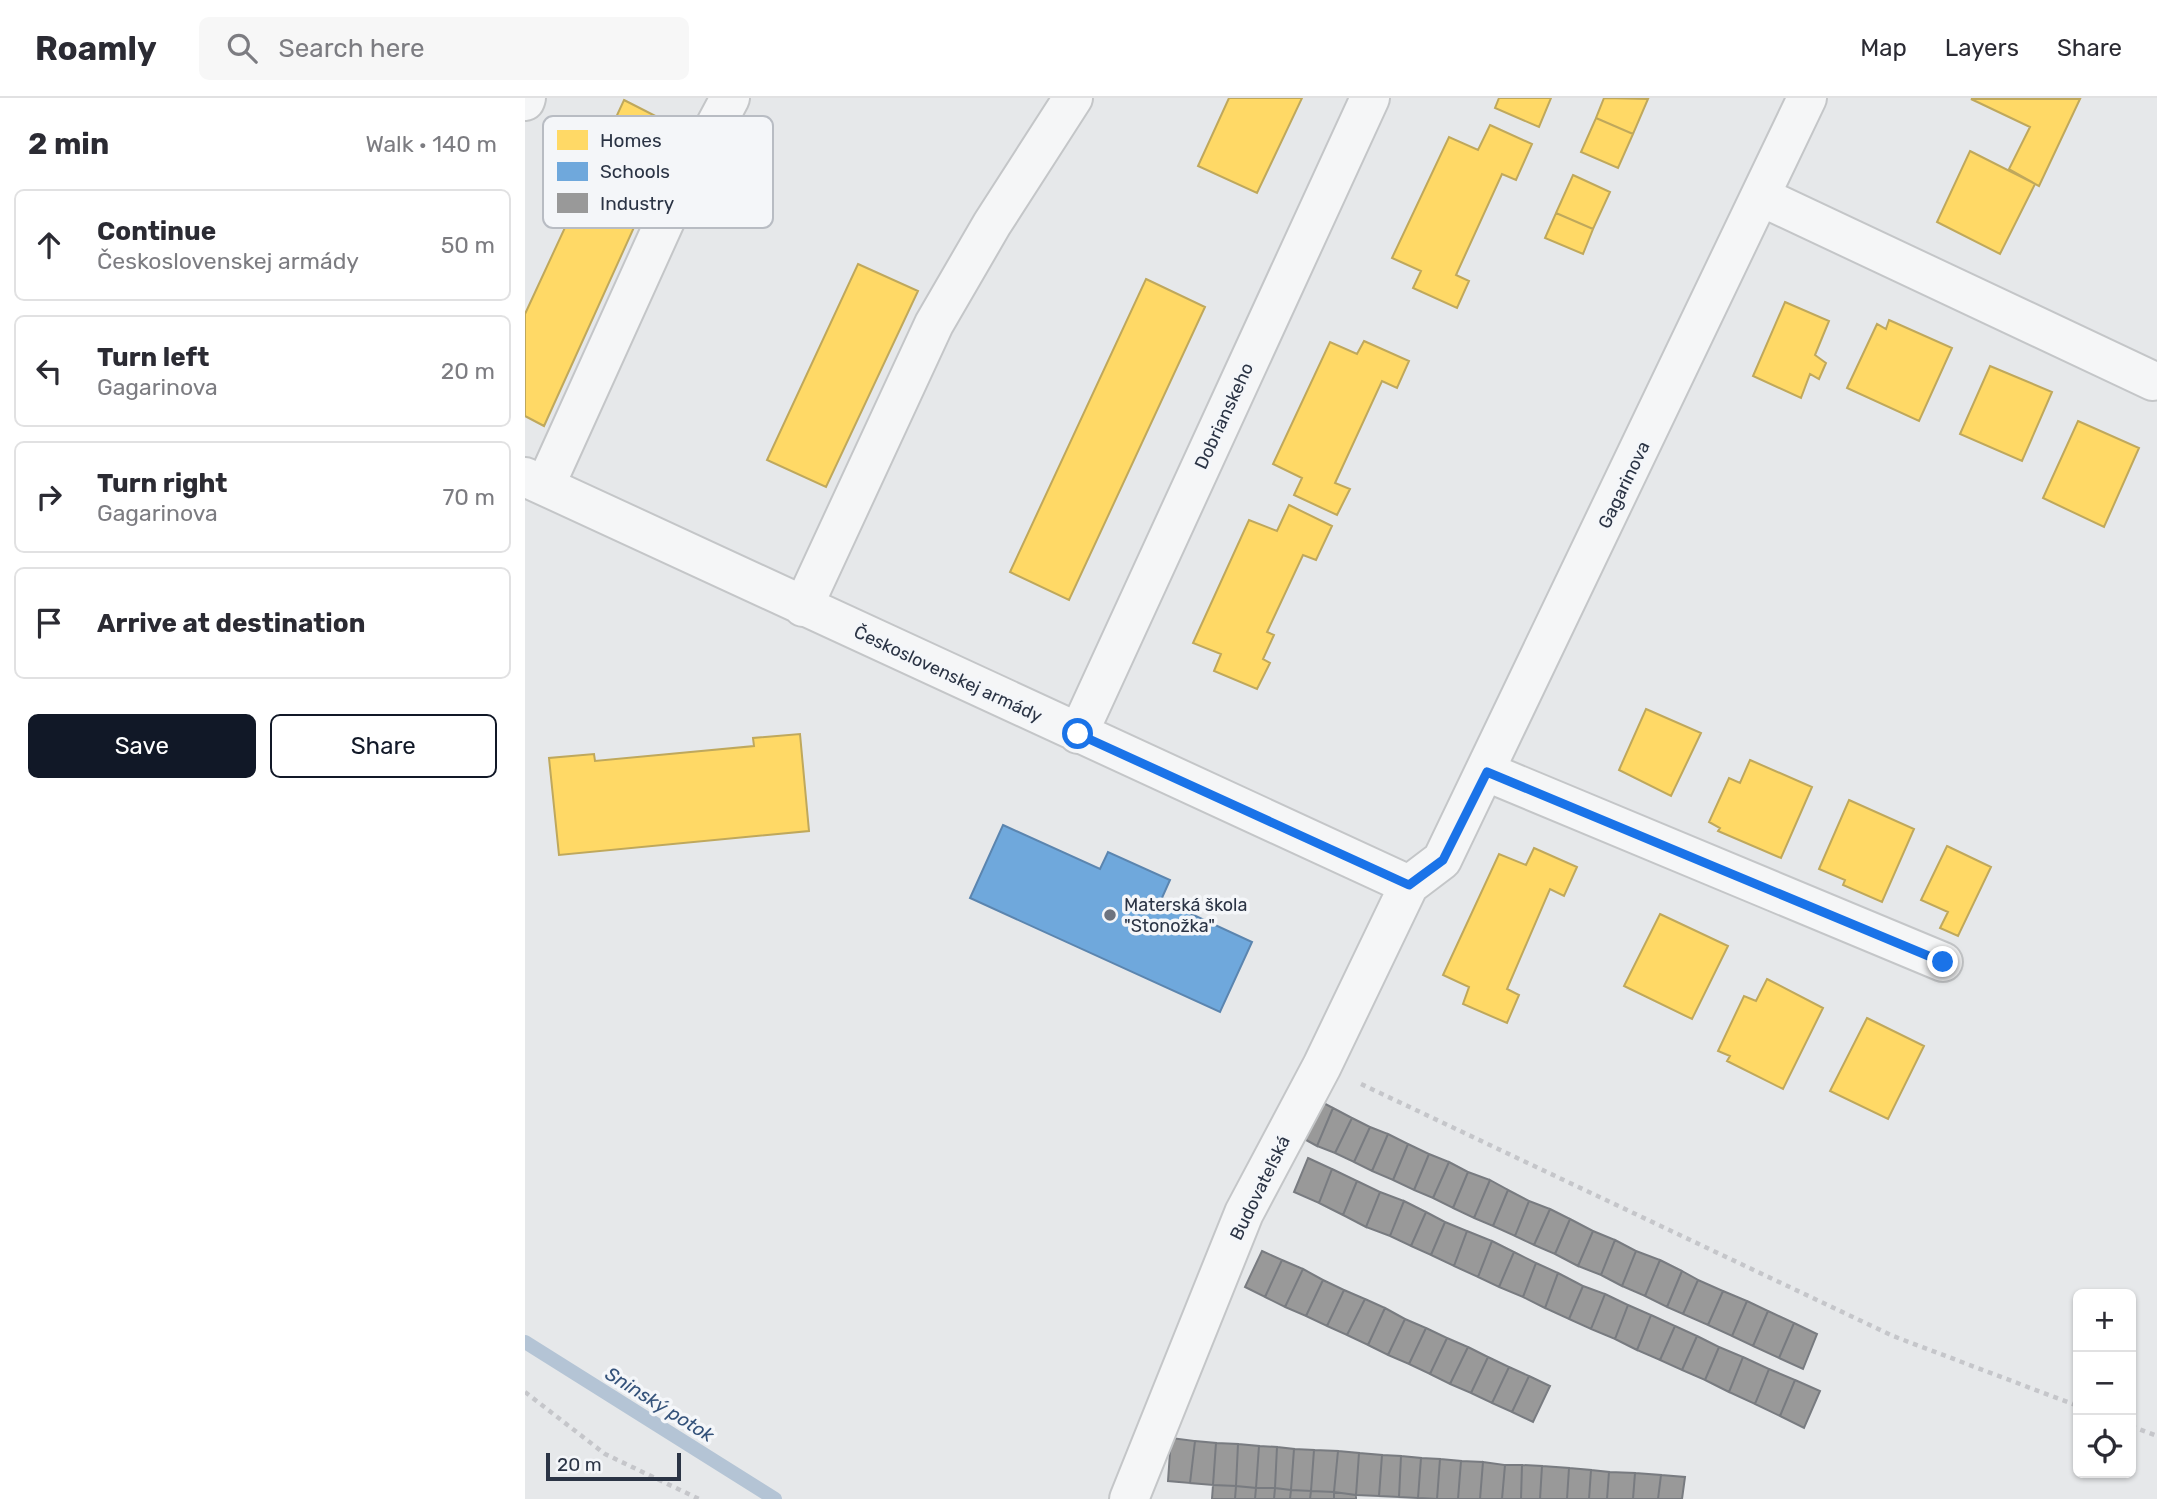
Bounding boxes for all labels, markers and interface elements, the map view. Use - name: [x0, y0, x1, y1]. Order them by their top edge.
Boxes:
- search box: [199, 17, 689, 80]
- text: Roamly: [35, 29, 157, 68]
- icon: search: [223, 29, 261, 67]
- text: Search here: [279, 33, 424, 64]
- text: Map: [1860, 34, 1907, 62]
- text: Layers: [1945, 34, 2019, 62]
- text: Share: [2057, 34, 2122, 62]
- legend: [543, 116, 773, 228]
- text: 2 min: [28, 126, 109, 162]
- text: Homes: [600, 129, 662, 152]
- text: Walk · 140 m: [365, 130, 497, 158]
- text: Schools: [600, 160, 670, 183]
- text: Industry: [600, 192, 674, 215]
- text: Continue: [97, 216, 216, 247]
- icon: ahead: [30, 226, 68, 264]
- text: 50 m: [441, 231, 495, 259]
- text: Československej armády: [97, 247, 359, 275]
- text: Turn left: [97, 342, 209, 373]
- icon: left: [30, 352, 68, 390]
- text: 20 m: [441, 357, 495, 385]
- street label: Dobrianskeho: [1190, 359, 1258, 473]
- text: Gagarinova: [97, 373, 218, 401]
- street label: Gagarinova: [1593, 438, 1655, 532]
- text: Turn right: [97, 468, 227, 499]
- icon: right: [30, 478, 68, 516]
- text: 70 m: [443, 483, 495, 511]
- text: Gagarinova: [97, 499, 218, 527]
- icon: arrive: [30, 604, 68, 642]
- text: Arrive at destination: [97, 608, 365, 639]
- street label: Československej armády: [850, 621, 1046, 727]
- button: Save: [28, 714, 256, 778]
- button: Share: [270, 714, 497, 778]
- route start: [1062, 718, 1093, 749]
- place label: Materská škola "Stonožka": [1124, 894, 1247, 937]
- marker: Materská škola "Stonožka": [1102, 907, 1118, 923]
- route end: [1927, 946, 1958, 977]
- street label: Budovateľská: [1225, 1132, 1295, 1244]
- map controls: [2073, 1289, 2136, 1478]
- button: +: [2073, 1289, 2136, 1352]
- button: −: [2073, 1352, 2136, 1415]
- water label: Sninský potok: [601, 1362, 718, 1447]
- button: locate: [2073, 1415, 2136, 1478]
- scale bar: [546, 1450, 681, 1482]
- text: 20 m: [557, 1453, 602, 1476]

